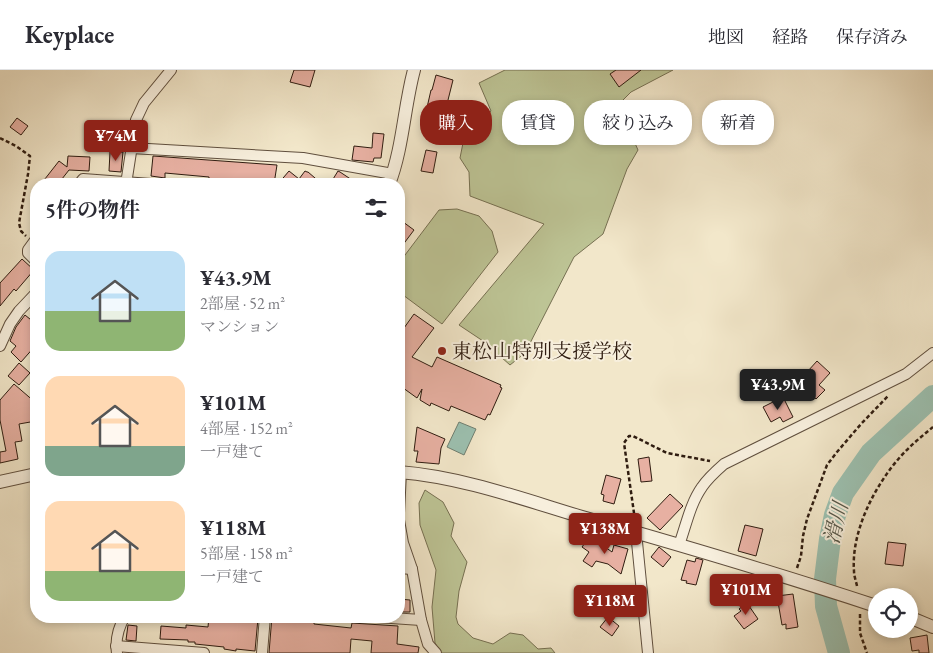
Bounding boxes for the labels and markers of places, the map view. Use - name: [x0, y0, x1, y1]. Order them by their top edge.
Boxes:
- pin: ¥74M: [86, 119, 146, 162]
- place label: 東松山特別支援学校: [452, 338, 632, 364]
- marker: 東松山特別支援学校: [436, 345, 448, 357]
- pin: ¥43.9M: [737, 368, 819, 411]
- pin: ¥138M: [570, 512, 640, 555]
- pin: ¥101M: [711, 574, 781, 616]
- pin: ¥118M: [575, 584, 645, 627]

